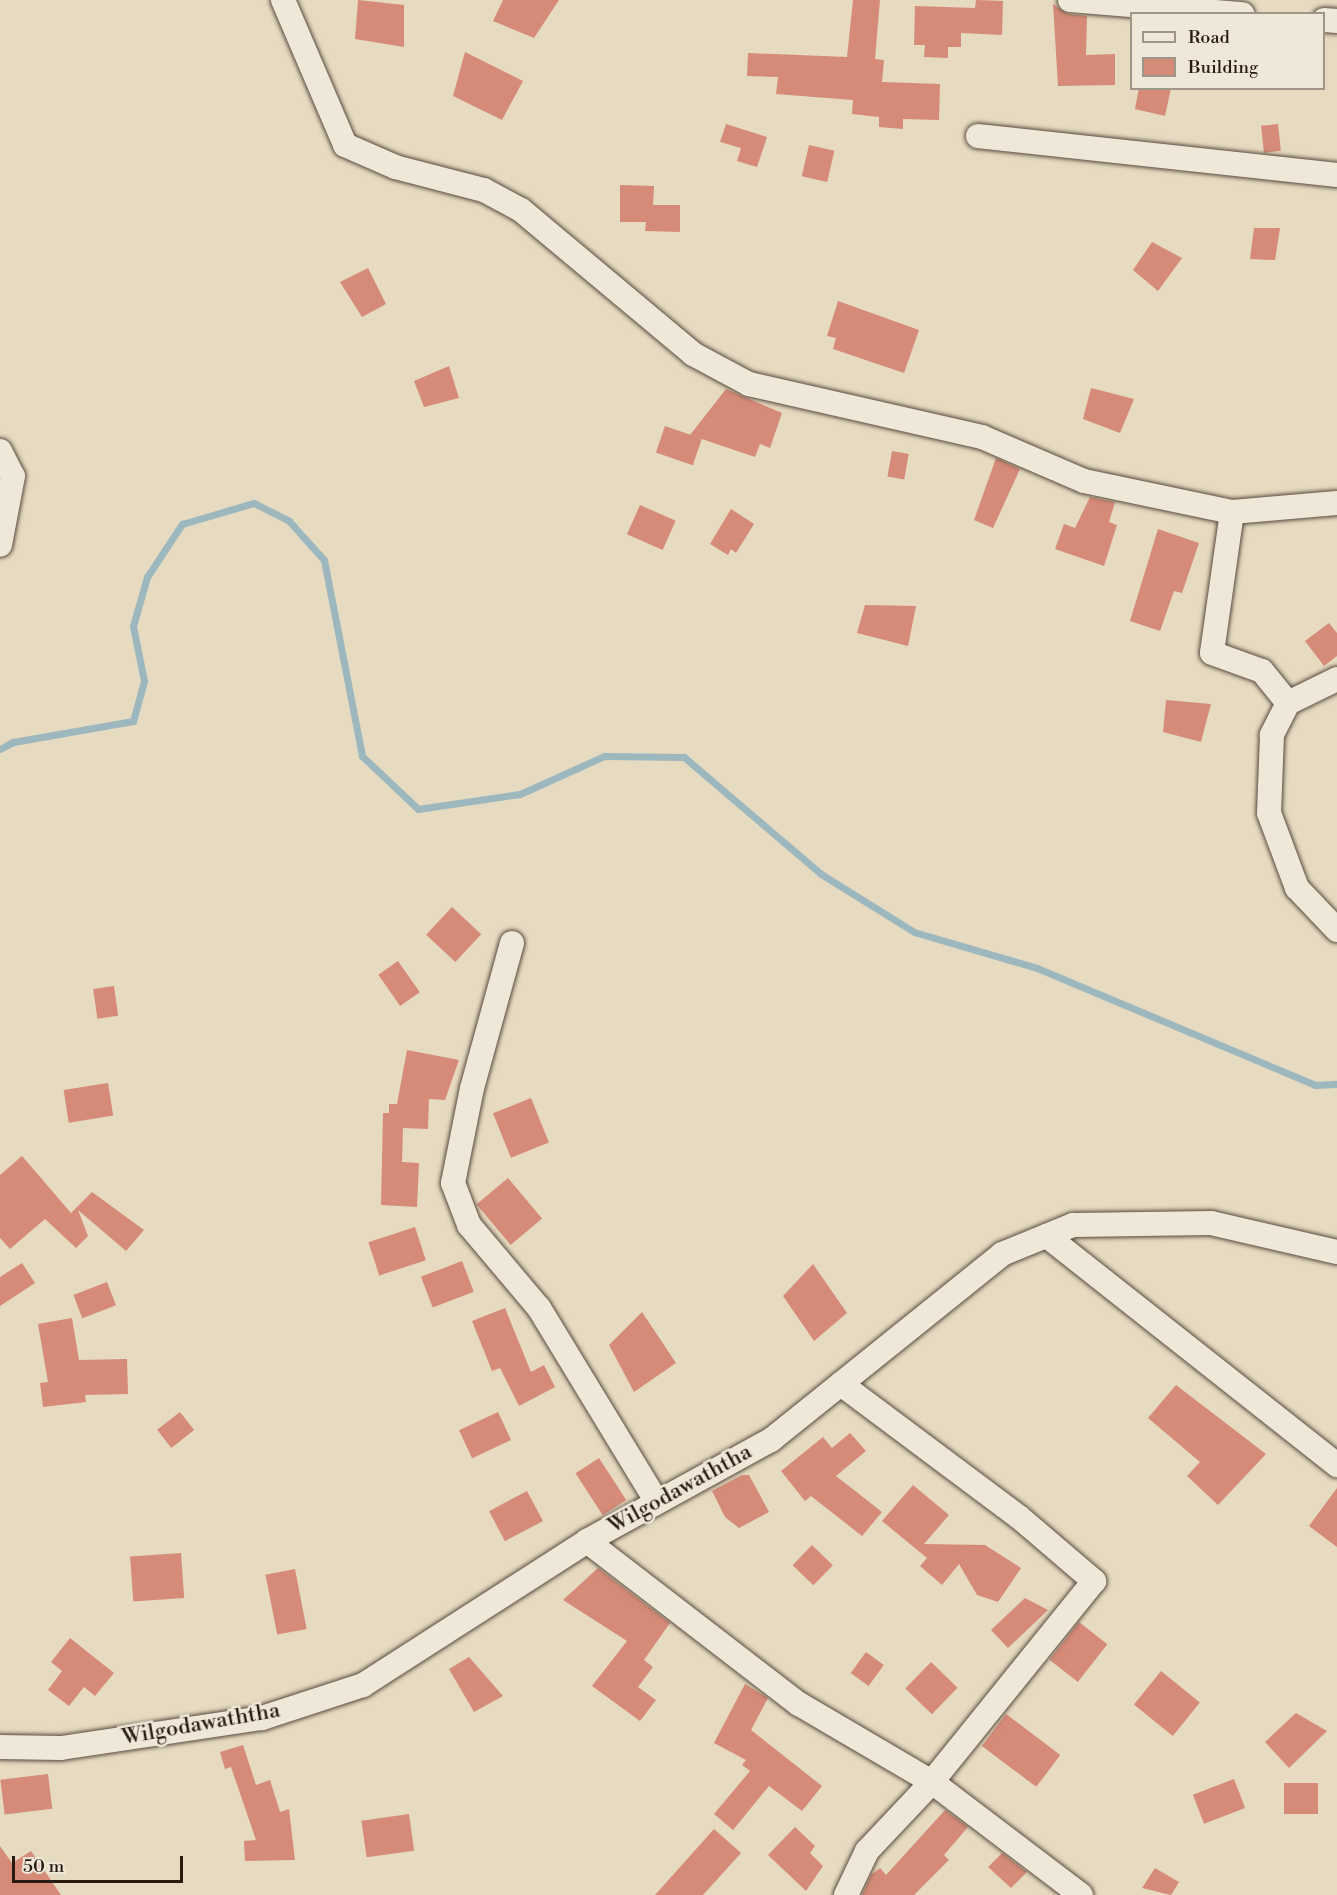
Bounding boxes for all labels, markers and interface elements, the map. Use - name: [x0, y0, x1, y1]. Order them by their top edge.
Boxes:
- legend: [1130, 12, 1325, 90]
- text: Road: [1188, 26, 1230, 49]
- text: Building: [1188, 56, 1258, 79]
- street label: Wilgodawaththa: [604, 1439, 756, 1539]
- street label: Wilgodawaththa: [120, 1697, 282, 1751]
- scale bar: [15, 1844, 186, 1882]
- text: 50 m: [23, 1855, 64, 1878]

